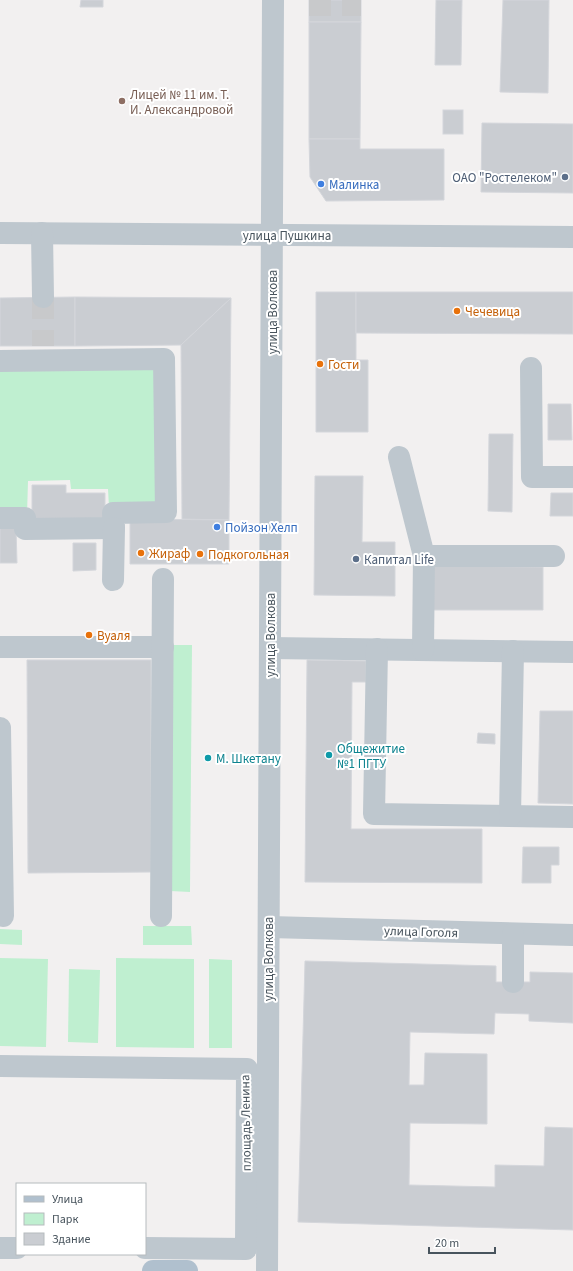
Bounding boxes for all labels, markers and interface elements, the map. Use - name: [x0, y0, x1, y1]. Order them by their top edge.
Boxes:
- place label: Лицей № 11 им. Т. И. Александровой: [130, 86, 233, 119]
- marker: Лицей № 11 им. Т. И. Александровой: [117, 96, 127, 106]
- place label: ОАО "Ростелеком": [452, 169, 557, 187]
- marker: ОАО "Ростелеком": [560, 172, 570, 182]
- place label: Малинка: [329, 176, 379, 194]
- marker: Малинка: [316, 179, 326, 189]
- street label: улица Пушкина: [243, 227, 331, 245]
- street label: улица Волкова: [264, 270, 282, 354]
- place label: Чечевица: [465, 303, 520, 321]
- marker: Чечевица: [452, 306, 462, 316]
- place label: Гости: [328, 356, 359, 374]
- marker: Гости: [315, 359, 325, 369]
- place label: Пойзон Хелп: [225, 519, 298, 537]
- marker: Пойзон Хелп: [212, 522, 222, 532]
- place label: Жираф: [149, 545, 190, 563]
- place label: Подкогольная: [208, 546, 289, 564]
- marker: Жираф: [136, 548, 146, 558]
- marker: Подкогольная: [195, 549, 205, 559]
- place label: Капитал Life: [364, 551, 434, 569]
- marker: Капитал Life: [351, 554, 361, 564]
- street label: улица Волкова: [262, 593, 280, 677]
- place label: Вуаля: [97, 627, 130, 645]
- marker: Вуаля: [84, 630, 94, 640]
- place label: Общежитие №1 ПГТУ: [337, 740, 405, 773]
- place label: М. Шкетану: [216, 750, 281, 768]
- marker: Общежитие №1 ПГТУ: [324, 750, 334, 760]
- marker: М. Шкетану: [203, 753, 213, 763]
- street label: улица Волкова: [260, 917, 278, 1001]
- street label: улица Гоголя: [384, 922, 458, 942]
- street label: площадь Ленина: [236, 1074, 256, 1171]
- legend: [16, 1183, 146, 1255]
- text: Улица: [52, 1191, 83, 1208]
- text: Парк: [52, 1211, 78, 1228]
- scale bar: [429, 1229, 495, 1255]
- text: Здание: [52, 1231, 91, 1248]
- text: 20 m: [435, 1235, 459, 1252]

